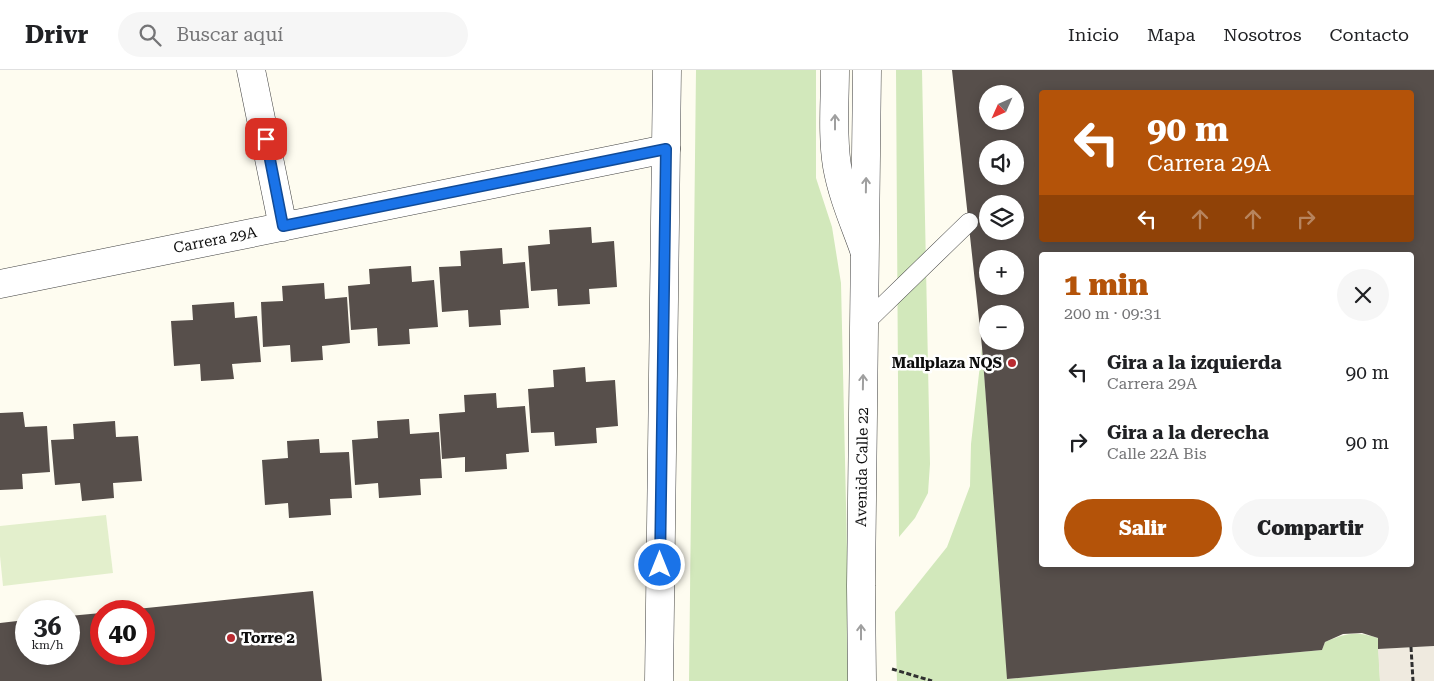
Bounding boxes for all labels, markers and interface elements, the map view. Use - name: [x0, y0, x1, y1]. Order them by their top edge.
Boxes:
- search box: [118, 12, 468, 57]
- text: Drivr: [25, 21, 88, 49]
- icon: search: [136, 21, 164, 49]
- text: Buscar aquí: [176, 23, 283, 46]
- text: Inicio: [1068, 24, 1119, 45]
- text: Mapa: [1147, 24, 1195, 45]
- text: Nosotros: [1223, 24, 1301, 45]
- text: Contacto: [1329, 24, 1409, 45]
- north arrow: [979, 85, 1024, 130]
- map controls: [979, 85, 1024, 350]
- text: 90 m: [1147, 109, 1229, 150]
- icon: left: [1064, 110, 1129, 175]
- one-way arrow: [830, 114, 840, 130]
- pin: [245, 118, 287, 160]
- icon: arrive: [252, 125, 280, 153]
- button: sound: [979, 140, 1024, 185]
- text: Carrera 29A: [1147, 151, 1271, 176]
- one-way arrow: [861, 177, 871, 194]
- button: layers: [979, 195, 1024, 240]
- icon: left: [1133, 205, 1161, 233]
- icon: ahead: [1186, 205, 1214, 233]
- icon: ahead: [1239, 205, 1267, 233]
- icon: right: [1292, 205, 1320, 233]
- street label: Carrera 29A: [172, 223, 259, 257]
- button: +: [979, 250, 1024, 295]
- text: 1 min: [1064, 267, 1148, 302]
- button: close: [1337, 269, 1389, 321]
- text: 200 m · 09:31: [1064, 304, 1162, 323]
- button: −: [979, 305, 1024, 350]
- text: Gira a la izquierda: [1107, 351, 1282, 374]
- place label: Mallplaza NQS: [892, 354, 1003, 372]
- marker: Mallplaza NQS: [1006, 357, 1018, 369]
- icon: left: [1064, 358, 1092, 386]
- text: 90 m: [1346, 361, 1389, 384]
- text: Carrera 29A: [1107, 374, 1197, 393]
- one-way arrow: [858, 375, 868, 391]
- street label: Avenida Calle 22: [852, 407, 872, 527]
- text: Gira a la derecha: [1107, 421, 1269, 444]
- icon: right: [1064, 428, 1092, 456]
- text: 90 m: [1346, 431, 1389, 454]
- text: Calle 22A Bis: [1107, 444, 1207, 463]
- button: Salir: [1064, 499, 1222, 557]
- button: Compartir: [1232, 499, 1389, 557]
- position arrow: [633, 538, 685, 590]
- speed limit sign: 40: [90, 600, 155, 665]
- text: 36: [33, 612, 62, 641]
- one-way arrow: [856, 625, 866, 641]
- place label: Torre 2: [241, 629, 295, 647]
- marker: Torre 2: [225, 632, 237, 644]
- text: km/h: [31, 638, 64, 652]

